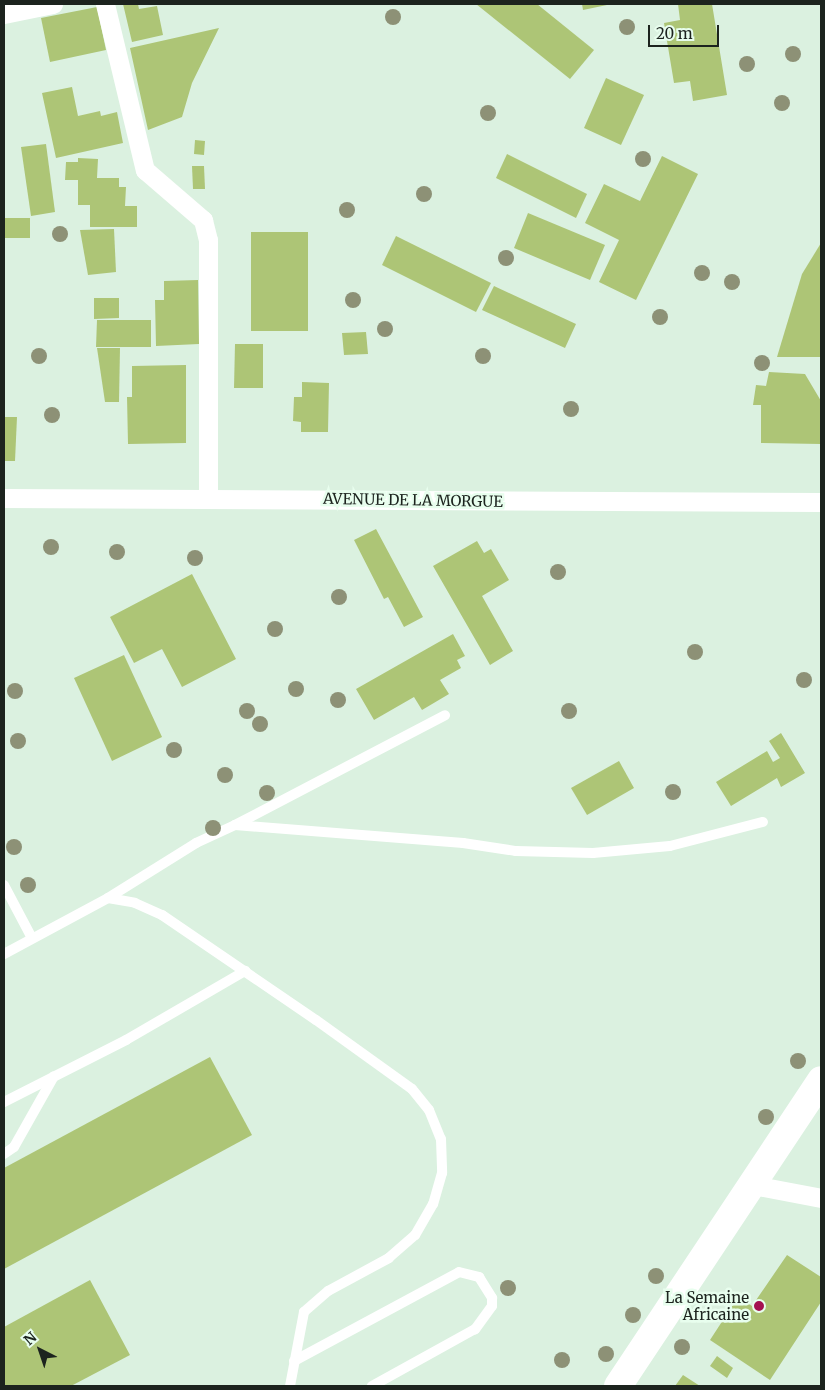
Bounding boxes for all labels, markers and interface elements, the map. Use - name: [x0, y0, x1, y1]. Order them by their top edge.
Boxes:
- scale bar: [650, 15, 721, 47]
- text: 20 m: [656, 24, 693, 43]
- street label: AVENUE DE LA MORGUE: [323, 489, 503, 511]
- place label: La Semaine Africaine: [665, 1288, 749, 1323]
- marker: La Semaine Africaine: [753, 1300, 765, 1312]
- north arrow: [15, 1325, 65, 1375]
- text: N: [20, 1328, 40, 1349]

